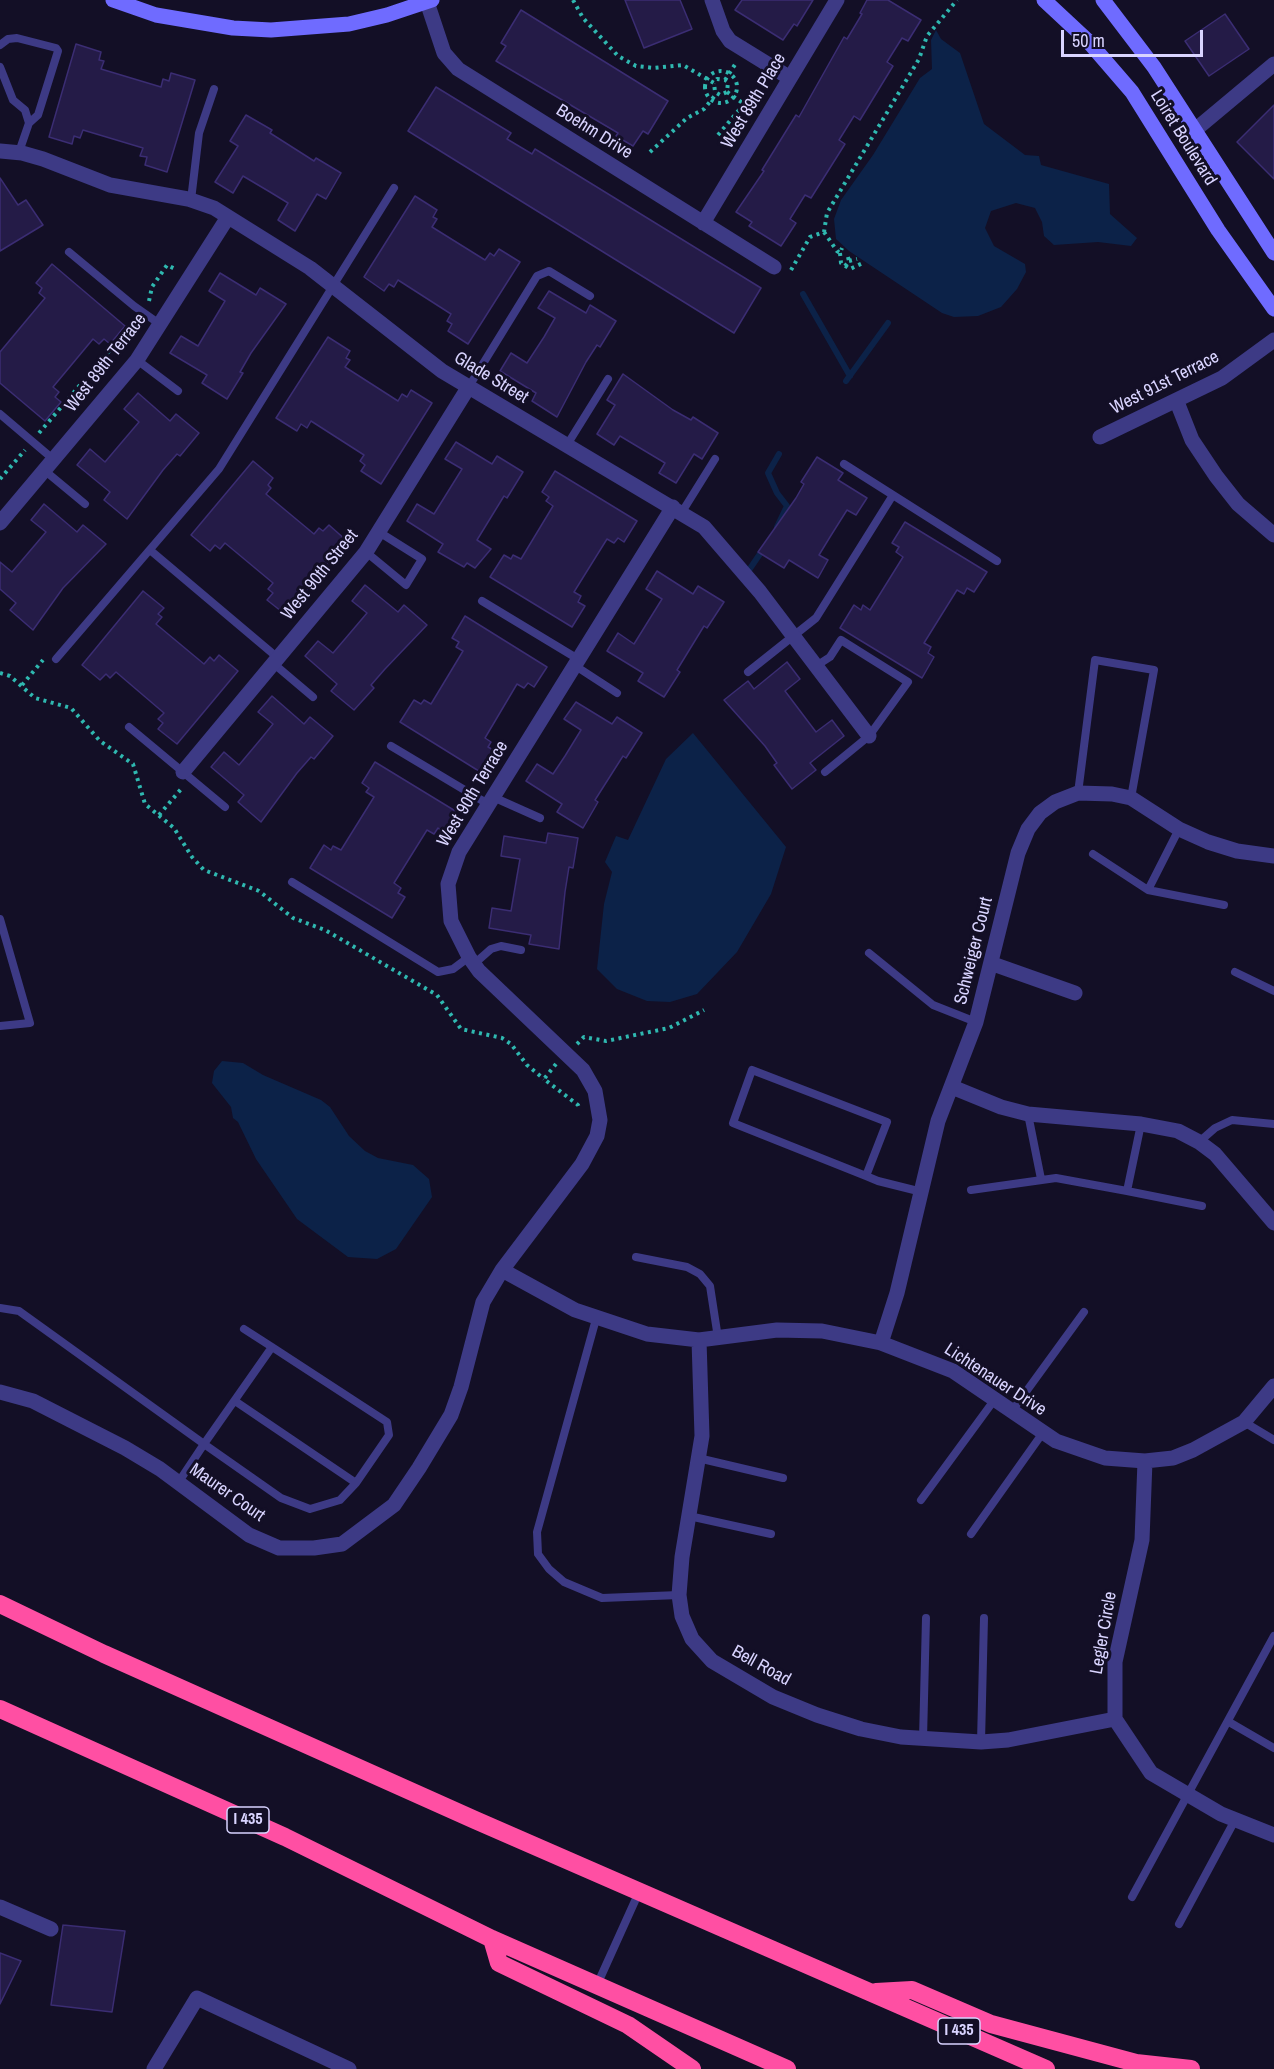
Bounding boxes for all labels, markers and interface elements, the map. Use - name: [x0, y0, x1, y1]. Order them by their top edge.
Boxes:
- scale bar: [1064, 18, 1206, 56]
- text: 50 m: [1072, 28, 1105, 53]
- street label: West 89th Place: [717, 49, 791, 153]
- street label: Loiret Boulevard: [1145, 86, 1221, 190]
- street label: Boehm Drive: [552, 100, 636, 164]
- street label: West 89th Terrace: [61, 309, 151, 417]
- street label: West 91st Terrace: [1107, 346, 1223, 420]
- street label: Glade Street: [450, 347, 532, 409]
- street label: West 90th Street: [277, 526, 363, 624]
- street label: West 90th Terrace: [433, 737, 513, 851]
- street label: Schweiger Court: [950, 895, 998, 1007]
- street label: Lichtenauer Drive: [940, 1339, 1050, 1421]
- street label: Maurer Court: [185, 1459, 269, 1527]
- street label: Legler Circle: [1086, 1590, 1122, 1676]
- street label: Bell Road: [728, 1641, 794, 1691]
- road number: I 435: [227, 1807, 269, 1833]
- road number: I 435: [938, 2018, 980, 2044]

